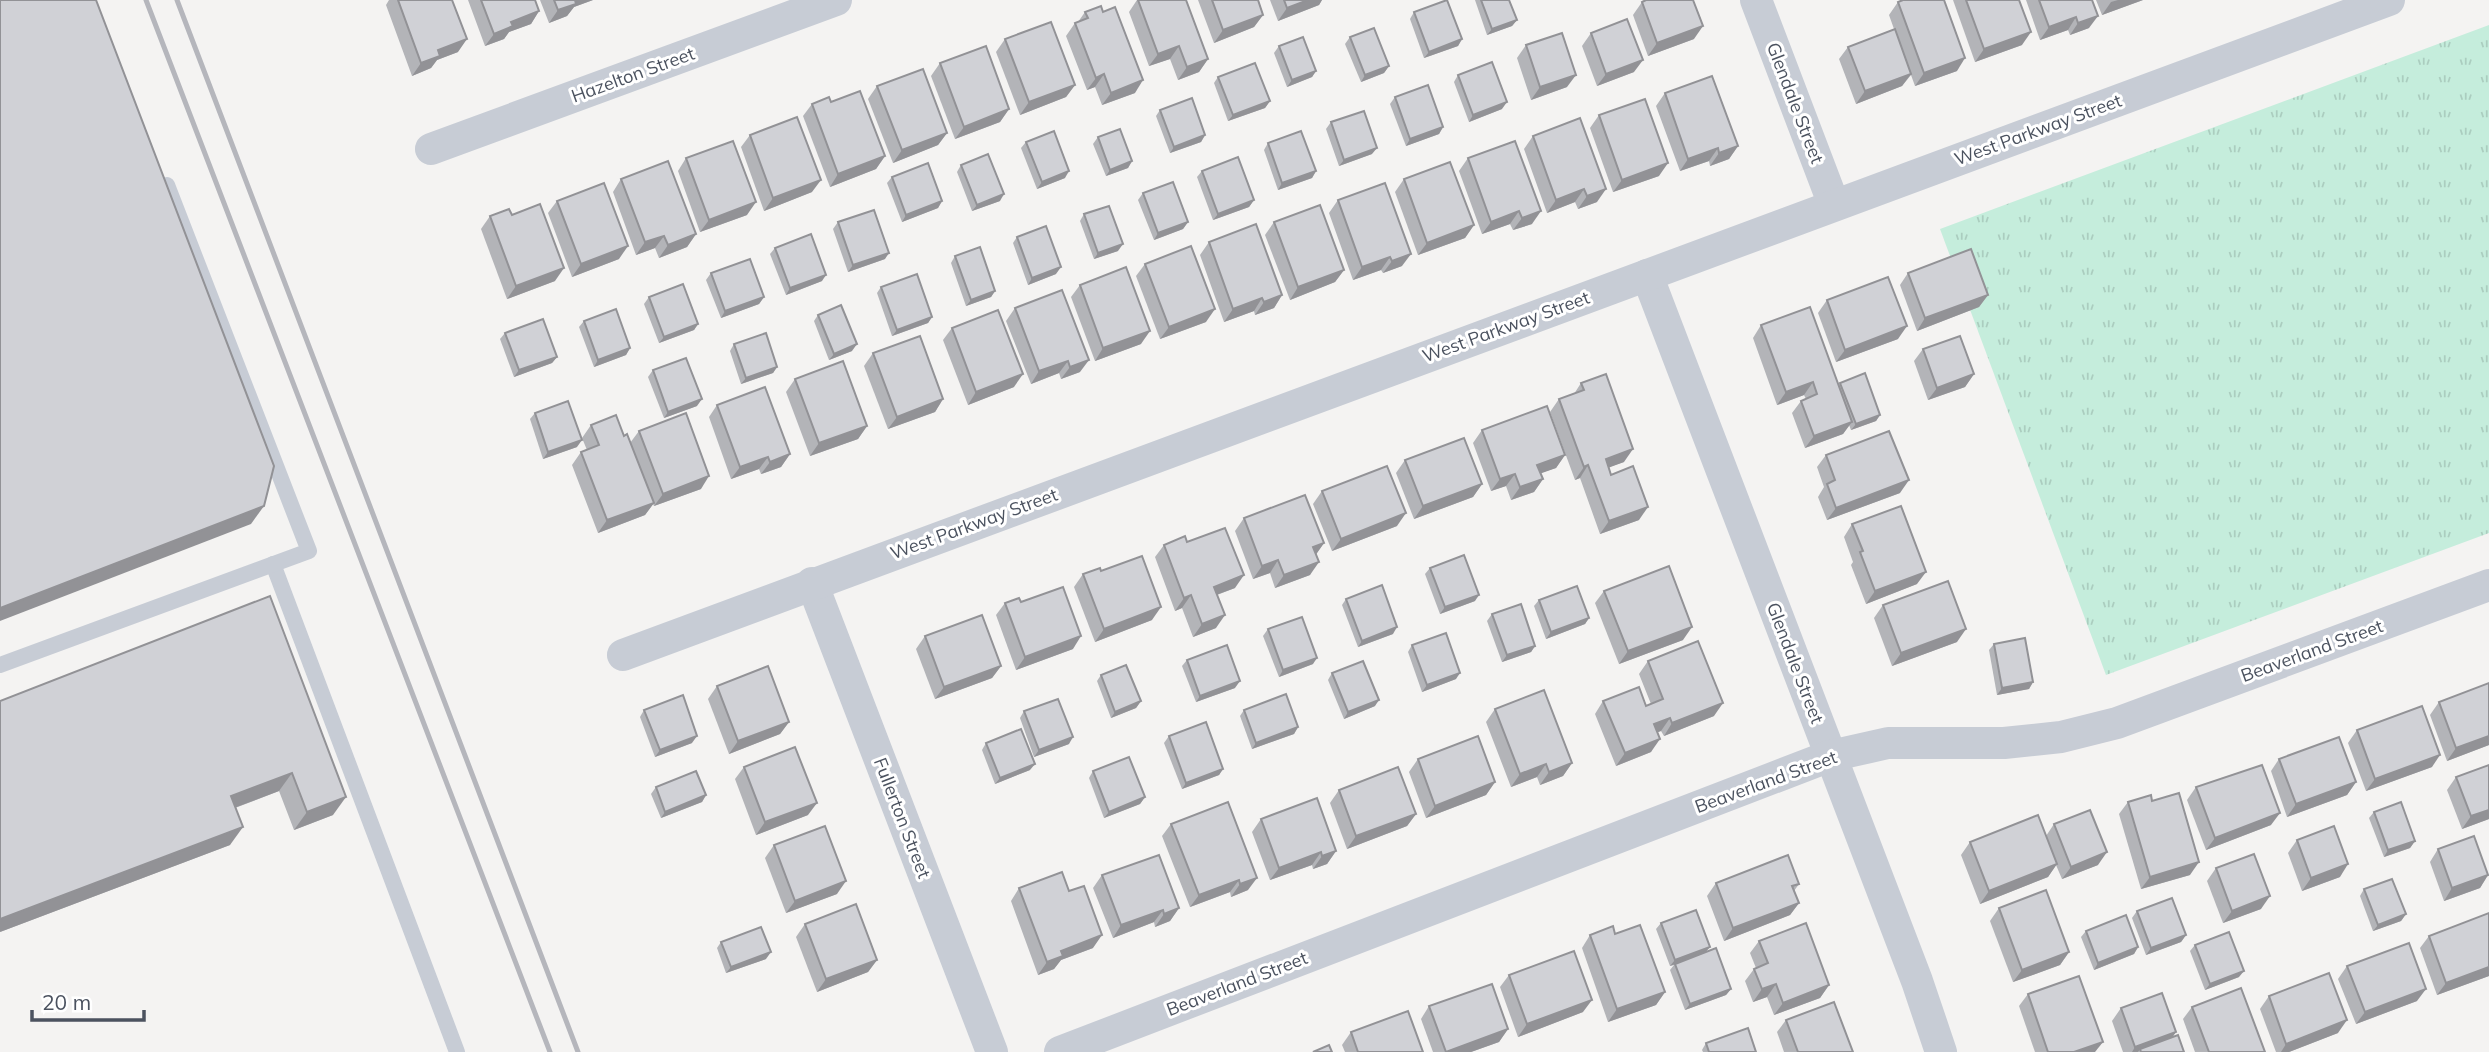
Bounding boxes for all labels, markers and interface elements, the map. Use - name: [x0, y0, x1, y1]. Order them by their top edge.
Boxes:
- street label: Glendale Street: [1762, 39, 1829, 167]
- street label: Hazelton Street: [568, 42, 698, 107]
- street label: West Parkway Street: [1951, 89, 2125, 171]
- street label: West Parkway Street: [1419, 286, 1593, 368]
- street label: West Parkway Street: [887, 483, 1061, 565]
- street label: Glendale Street: [1762, 599, 1829, 727]
- street label: Beaverland Street: [2238, 614, 2386, 687]
- street label: Beaverland Street: [1692, 745, 1840, 818]
- street label: Fullerton Street: [869, 754, 936, 881]
- street label: Beaverland Street: [1163, 946, 1311, 1021]
- scale bar: [32, 978, 144, 1022]
- text: 20 m: [42, 989, 91, 1015]

